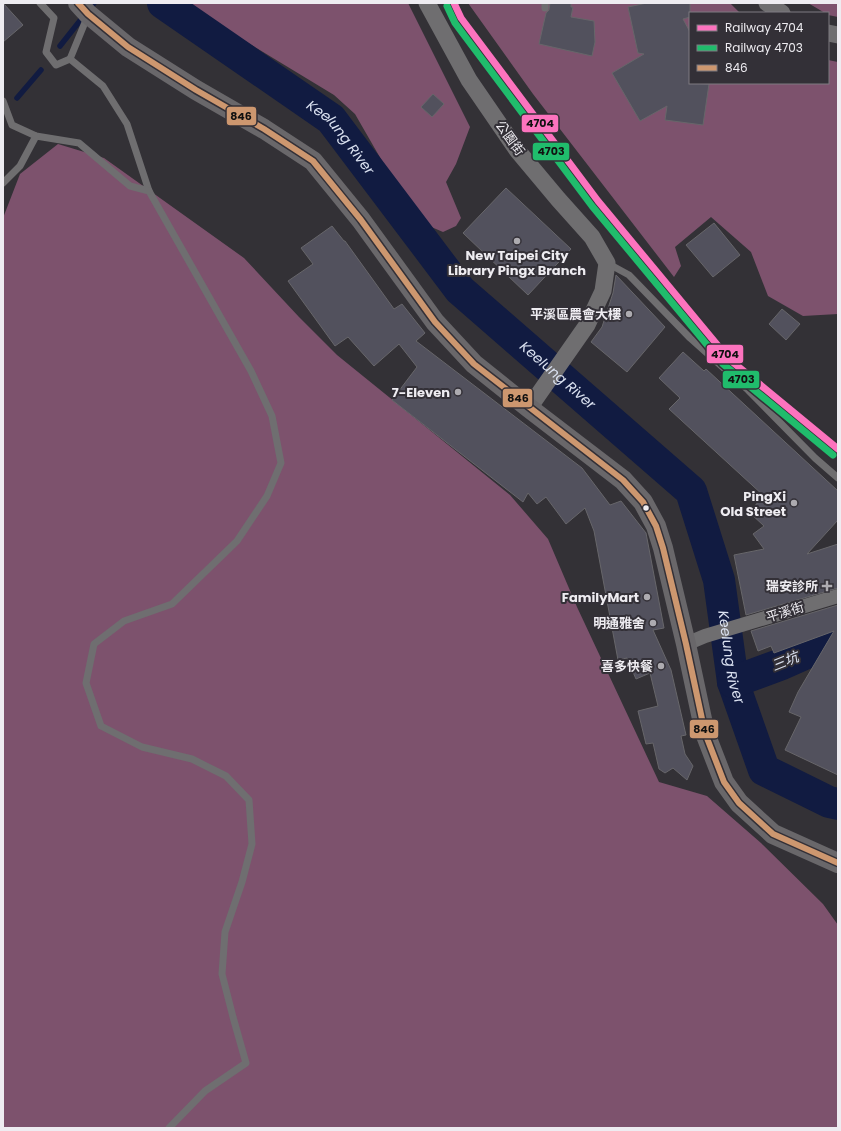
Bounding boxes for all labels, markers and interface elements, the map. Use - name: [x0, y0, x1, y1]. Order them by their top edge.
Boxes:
- legend: [689, 12, 829, 84]
- text: Railway 4704: [725, 19, 804, 36]
- text: Railway 4703: [725, 39, 803, 56]
- text: 846: [725, 59, 748, 76]
- water label: Keelung River: [303, 95, 380, 179]
- line badge: 846: [226, 106, 257, 126]
- text: 846: [230, 108, 252, 124]
- line badge: 4704: [521, 114, 559, 133]
- text: 4704: [526, 115, 555, 131]
- street label: 公園街: [491, 117, 529, 159]
- line badge: 4703: [532, 142, 570, 161]
- text: 4703: [537, 143, 565, 159]
- marker: New Taipei City Library Pingx Branch: [512, 236, 522, 246]
- place label: New Taipei City Library Pingx Branch: [448, 246, 586, 280]
- place label: 平溪區農會大樓: [530, 305, 621, 324]
- marker: 平溪區農會大樓: [624, 309, 634, 319]
- water label: Keelung River: [516, 337, 601, 414]
- line badge: 4704: [706, 344, 744, 364]
- text: 4704: [711, 346, 740, 362]
- line badge: 4703: [722, 370, 760, 389]
- text: 4703: [727, 371, 755, 387]
- place label: 7-Eleven: [392, 383, 450, 402]
- marker: 7-Eleven: [453, 387, 463, 397]
- line badge: 846: [502, 388, 533, 408]
- text: 846: [507, 390, 529, 406]
- place label: PingXi Old Street: [720, 487, 786, 521]
- marker: PingXi Old Street: [789, 498, 799, 508]
- unlabelled marker: [641, 503, 651, 513]
- place label: 瑞安診所: [766, 577, 818, 596]
- marker: 瑞安診所: [821, 580, 833, 592]
- place label: FamilyMart: [562, 588, 639, 607]
- marker: FamilyMart: [642, 592, 652, 602]
- street label: 平溪街: [764, 597, 806, 627]
- water label: Keelung River: [713, 609, 750, 707]
- place label: 明通雅舍: [593, 614, 645, 633]
- marker: 明通雅舍: [648, 618, 658, 628]
- water label: 三坑: [768, 646, 804, 676]
- place label: 喜多快餐: [601, 657, 653, 676]
- marker: 喜多快餐: [656, 661, 666, 671]
- line badge: 846: [689, 719, 719, 739]
- text: 846: [693, 721, 715, 737]

